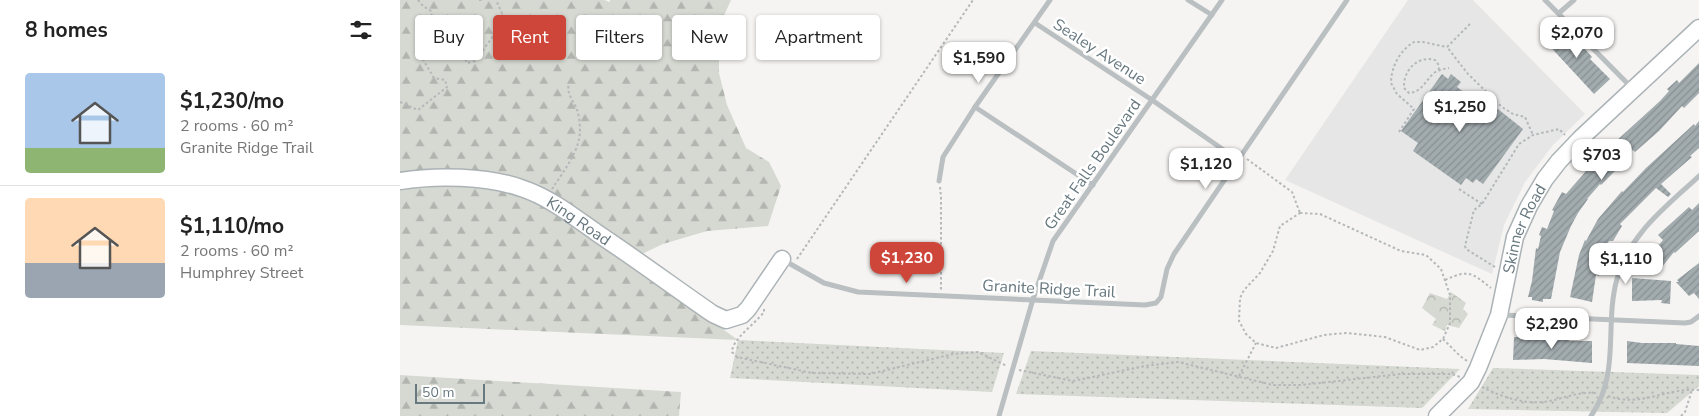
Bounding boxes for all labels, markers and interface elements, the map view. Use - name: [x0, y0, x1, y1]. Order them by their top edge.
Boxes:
- street label: Sealey Avenue: [1049, 14, 1150, 90]
- chip: Buy: [415, 15, 483, 60]
- chip: Rent: [493, 15, 566, 60]
- chip: Filters: [576, 15, 662, 60]
- chip: New: [672, 15, 746, 60]
- chip: Apartment: [756, 15, 880, 60]
- text: 8 homes: [25, 16, 108, 44]
- icon: filters: [347, 16, 375, 44]
- pin: $2,070: [1536, 17, 1618, 59]
- text: $2,070: [1551, 22, 1603, 44]
- pin: $1,590: [938, 42, 1020, 84]
- text: $1,590: [953, 47, 1005, 69]
- text: $1,230/mo: [180, 87, 284, 115]
- pin: $1,250: [1419, 90, 1501, 133]
- icon: home: [65, 93, 125, 153]
- street label: Great Falls Boulevard: [1039, 95, 1146, 235]
- text: $1,250: [1434, 96, 1486, 118]
- text: 2 rooms · 60 m²: [180, 115, 293, 137]
- text: Granite Ridge Trail: [180, 137, 313, 159]
- pin: $703: [1572, 138, 1632, 181]
- text: $703: [1583, 144, 1621, 166]
- pin: $1,120: [1165, 148, 1247, 190]
- text: $1,120: [1180, 153, 1232, 175]
- street label: Skinner Road: [1498, 180, 1552, 276]
- street label: King Road: [542, 192, 615, 251]
- text: $1,110/mo: [180, 212, 284, 240]
- icon: home: [65, 218, 125, 278]
- text: 2 rooms · 60 m²: [180, 240, 293, 262]
- pin: $1,230: [866, 242, 948, 284]
- pin: $1,110: [1585, 242, 1667, 285]
- text: $1,230: [881, 247, 933, 269]
- text: $1,110: [1600, 248, 1652, 270]
- text: Humphrey Street: [180, 262, 303, 284]
- street label: Granite Ridge Trail: [982, 275, 1116, 303]
- pin: $2,290: [1511, 308, 1593, 350]
- text: $2,290: [1526, 313, 1578, 335]
- scale bar: [415, 381, 485, 404]
- text: 50 m: [422, 383, 454, 402]

